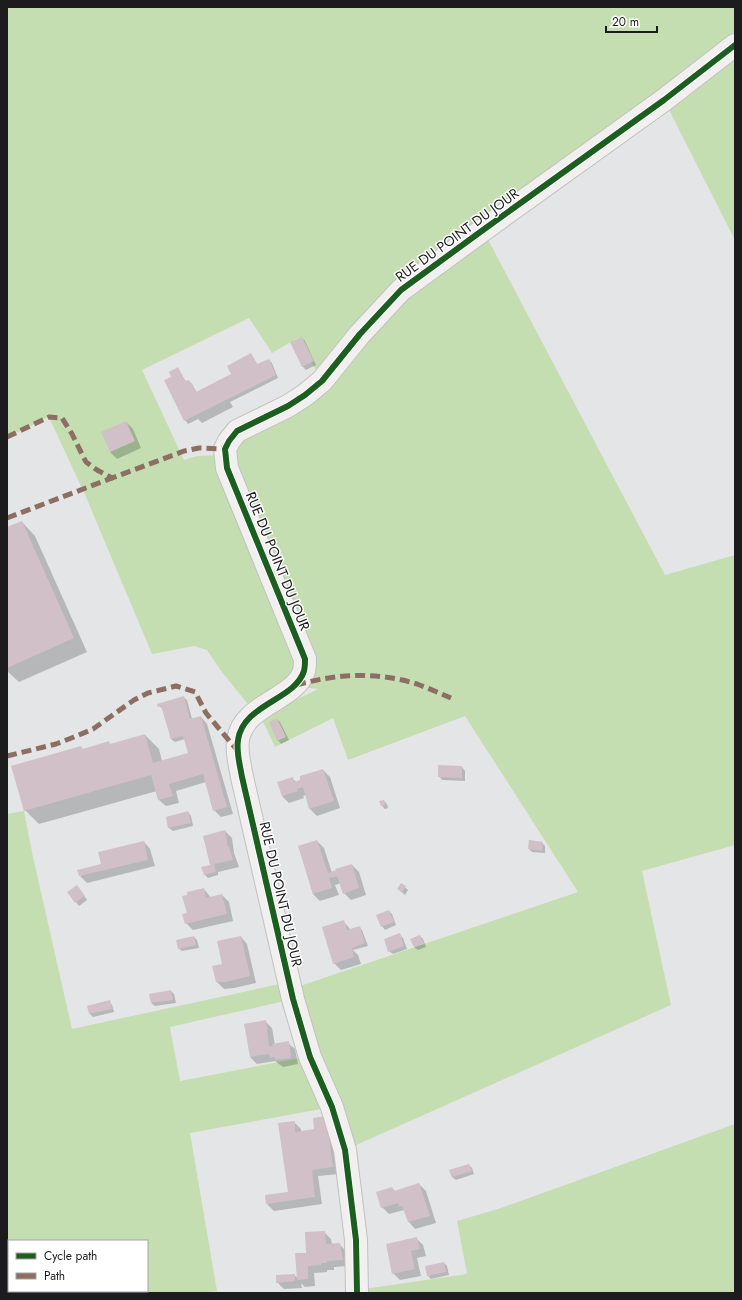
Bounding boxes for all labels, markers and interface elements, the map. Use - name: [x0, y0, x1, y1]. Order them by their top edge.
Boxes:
- scale bar: [606, 8, 657, 34]
- text: 20 m: [612, 13, 639, 31]
- street label: RUE DU POINT DU JOUR: [391, 183, 523, 287]
- street label: RUE DU POINT DU JOUR: [241, 489, 315, 634]
- street label: RUE DU POINT DU JOUR: [255, 820, 307, 969]
- legend: [8, 1240, 148, 1292]
- text: Cycle path: [44, 1247, 97, 1265]
- text: Path: [44, 1267, 65, 1285]

